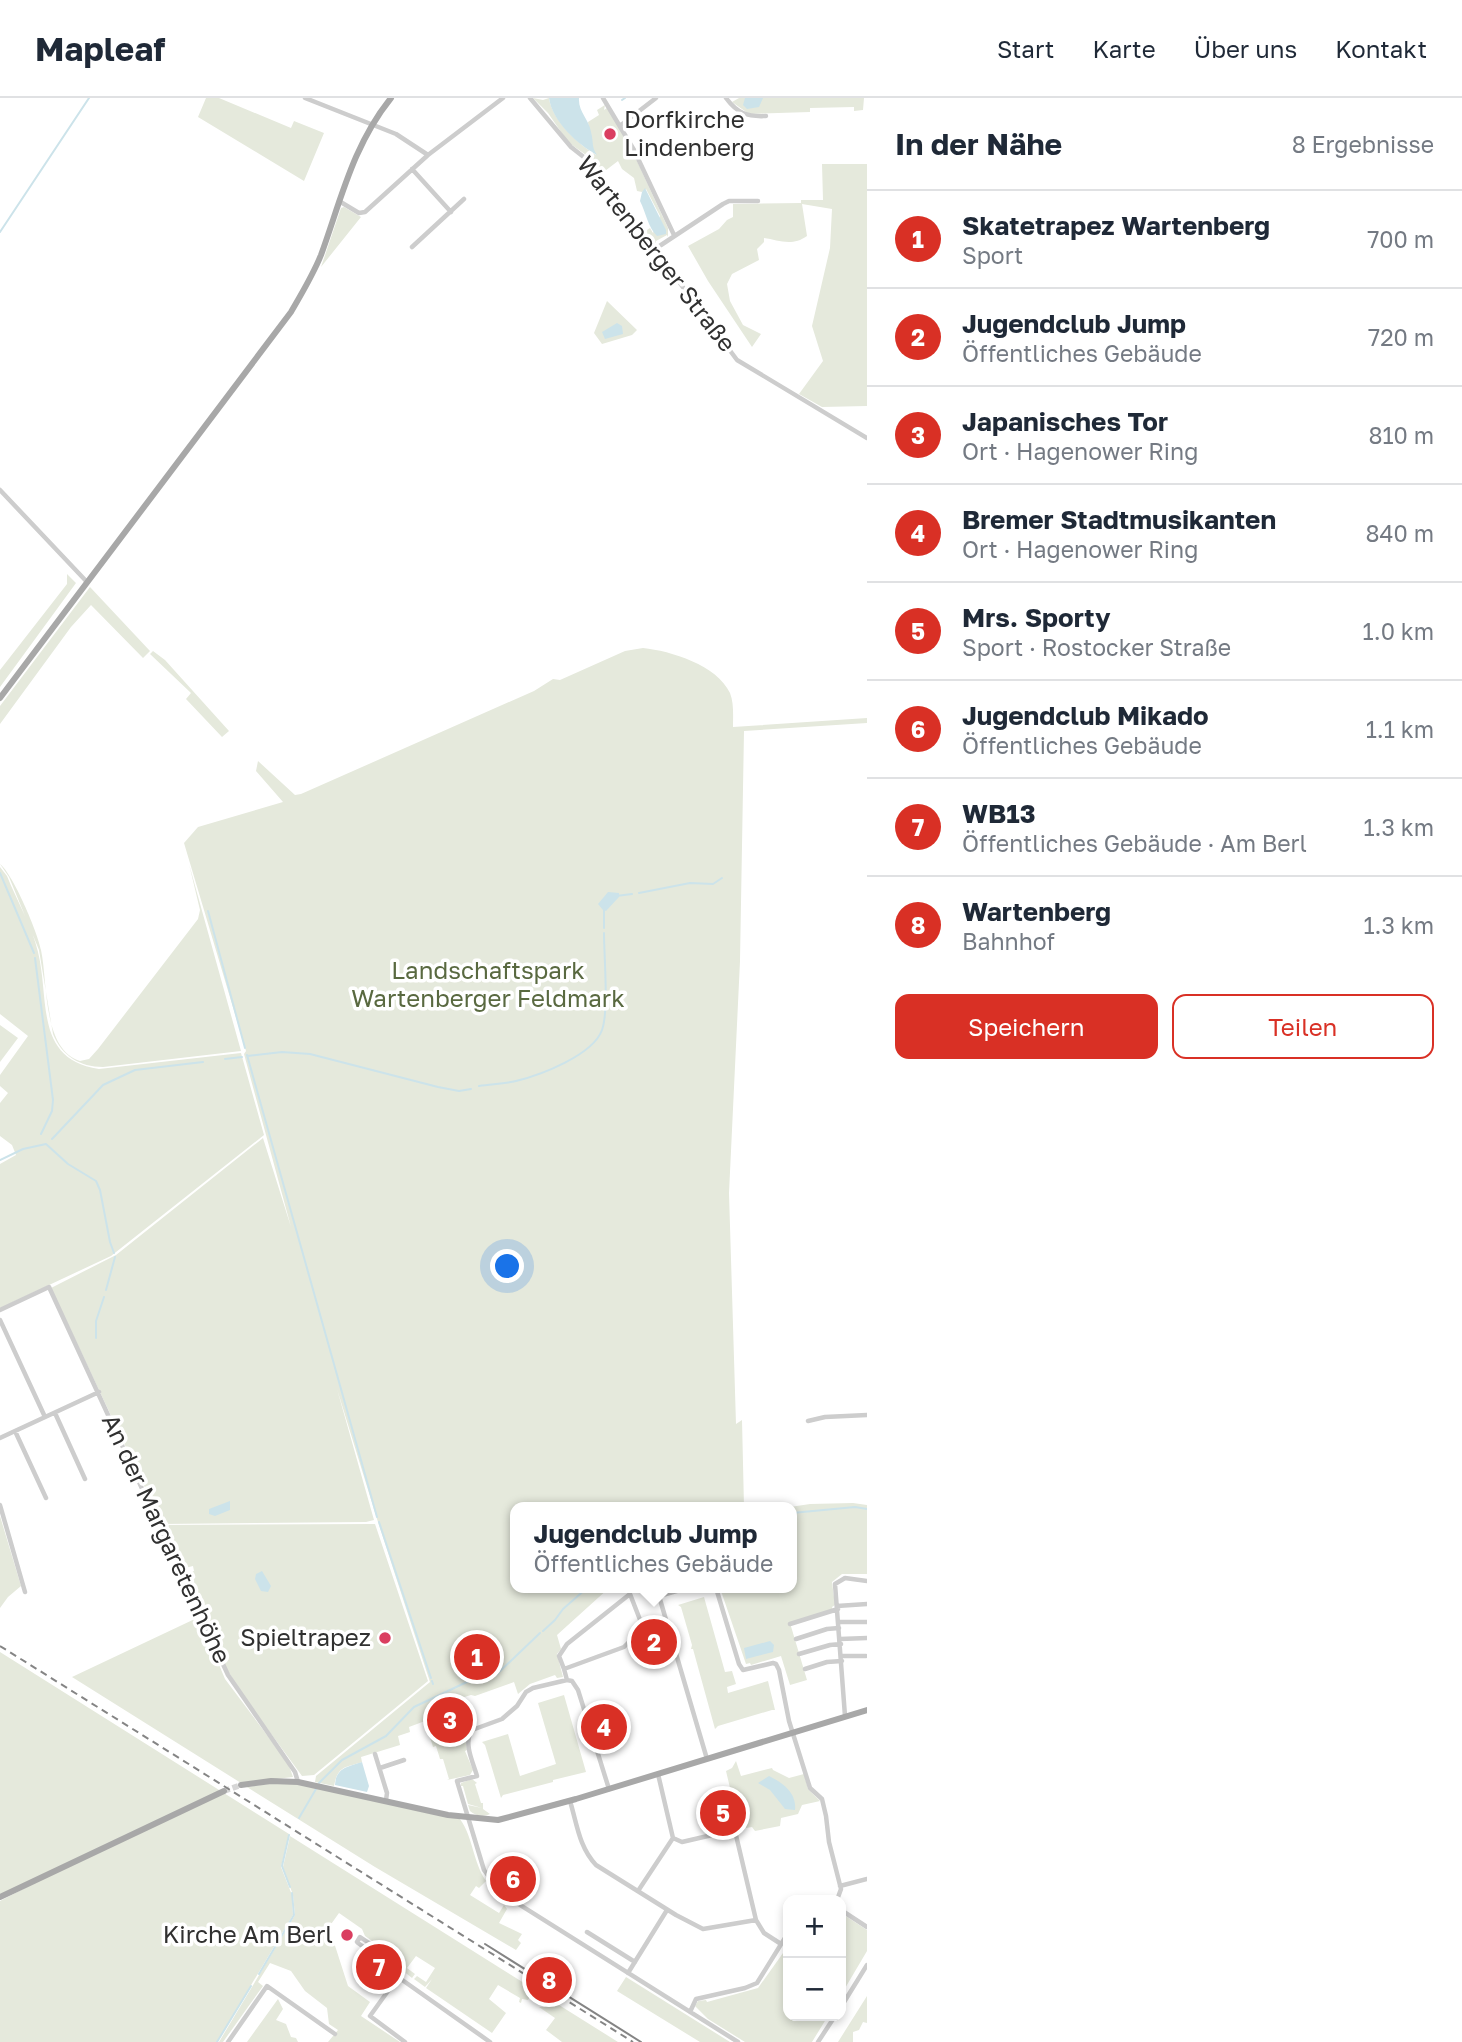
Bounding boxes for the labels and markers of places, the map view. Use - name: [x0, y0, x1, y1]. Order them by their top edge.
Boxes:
- place label: Dorfkirche Lindenberg: [624, 104, 755, 161]
- marker: Dorfkirche Lindenberg: [602, 126, 618, 142]
- pin: 2: [631, 1616, 677, 1668]
- place label: Spieltrapez: [240, 1622, 371, 1651]
- marker: Spieltrapez: [377, 1630, 393, 1646]
- pin: 1: [454, 1631, 500, 1683]
- pin: 3: [427, 1694, 473, 1746]
- pin: 4: [581, 1701, 627, 1753]
- pin: 5: [700, 1787, 746, 1839]
- pin: 6: [490, 1853, 536, 1905]
- place label: Kirche Am Berl: [163, 1919, 333, 1948]
- marker: Kirche Am Berl: [339, 1927, 355, 1943]
- pin: 7: [356, 1941, 402, 1993]
- pin: 8: [526, 1954, 572, 2006]

